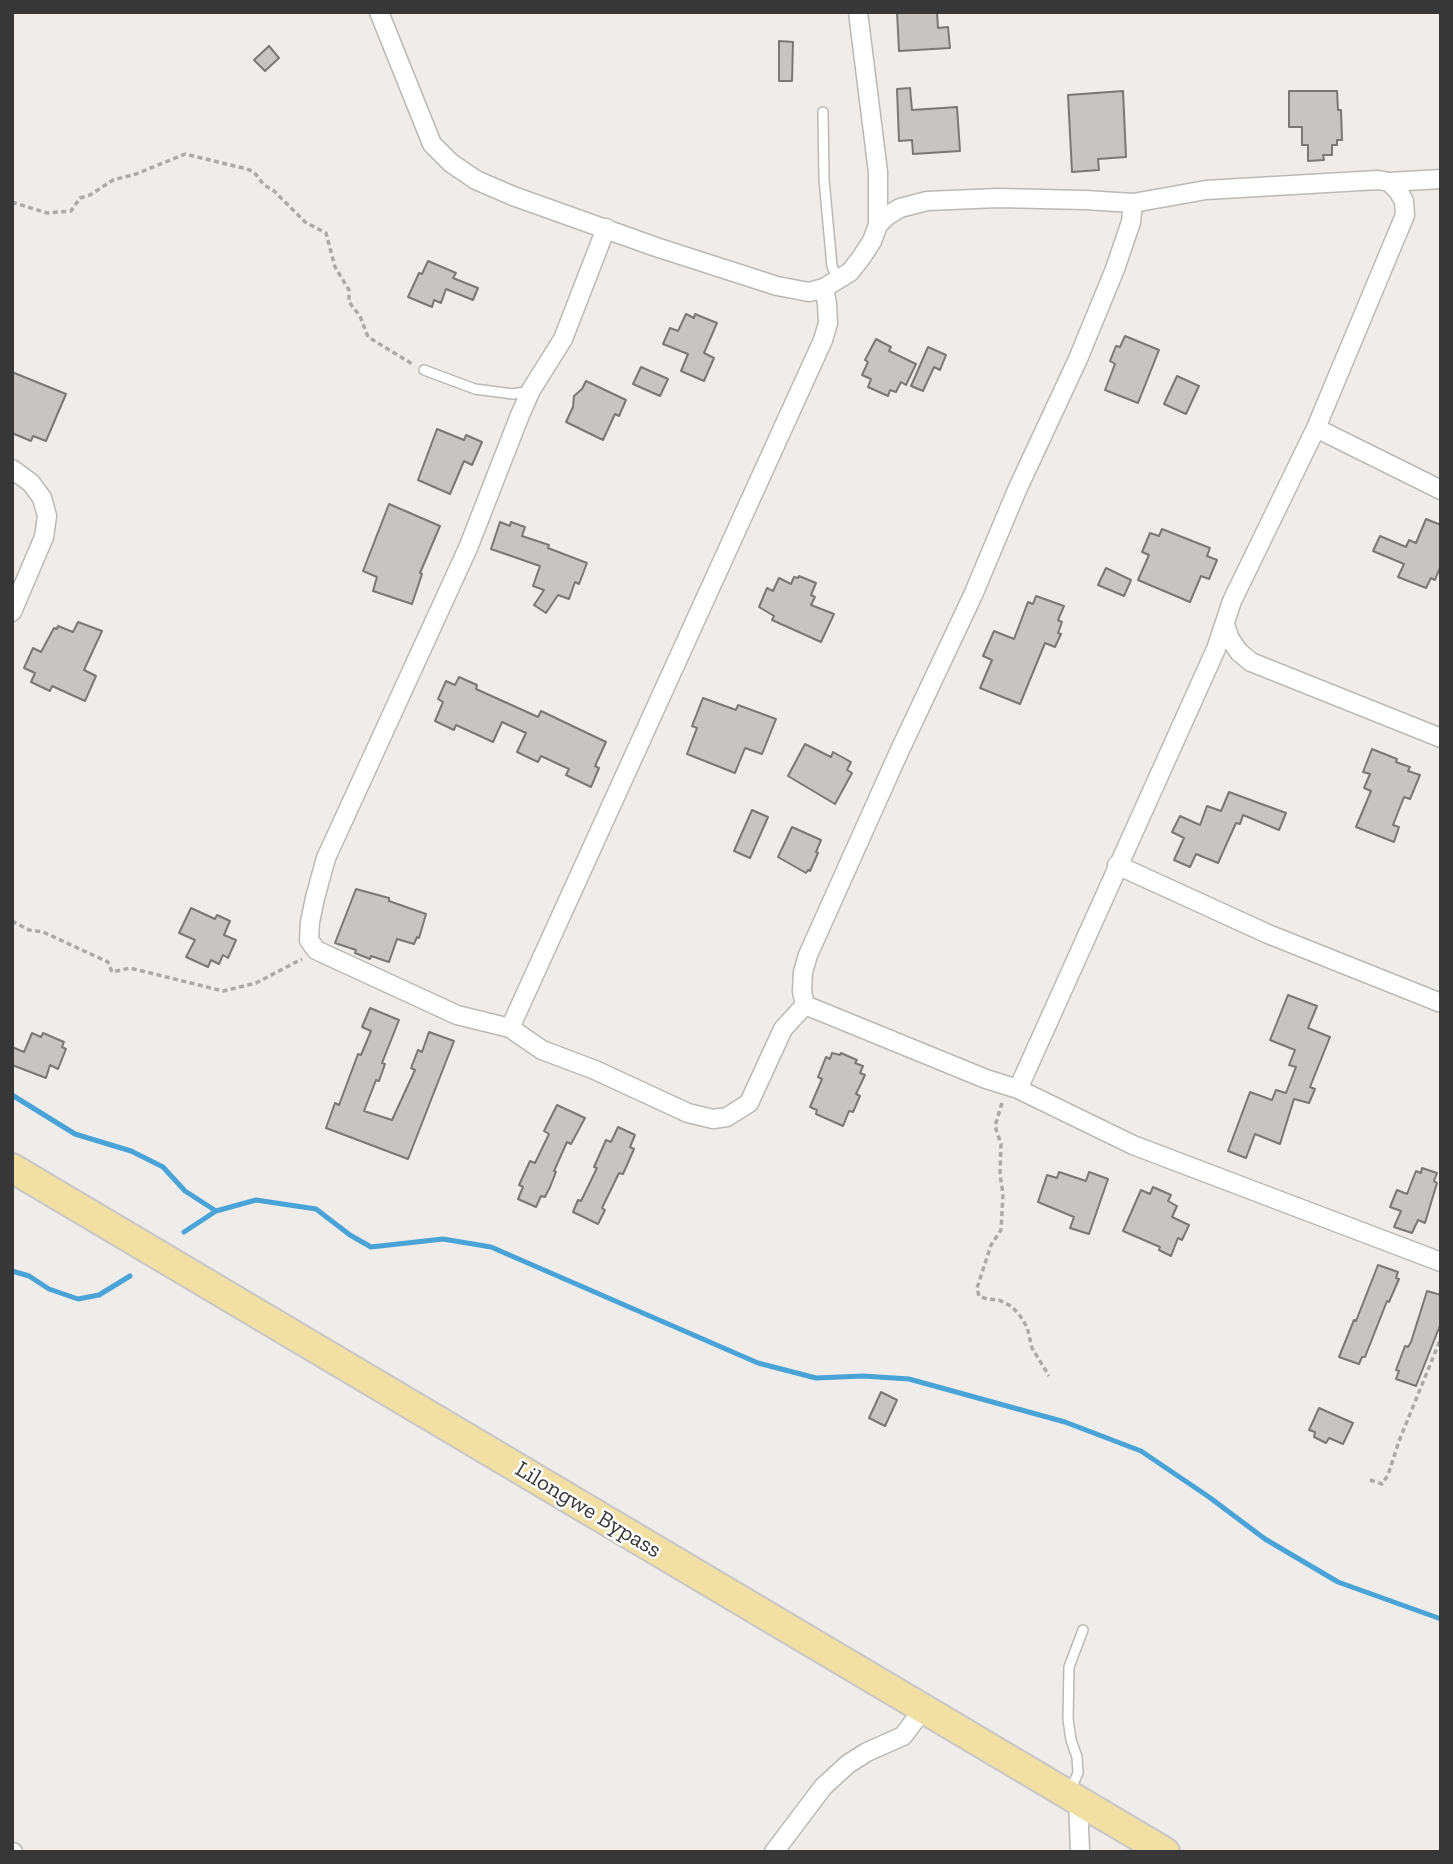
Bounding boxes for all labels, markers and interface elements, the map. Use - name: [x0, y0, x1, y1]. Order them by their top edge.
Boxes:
- street label: Lilongwe Bypass: [510, 1456, 666, 1564]

